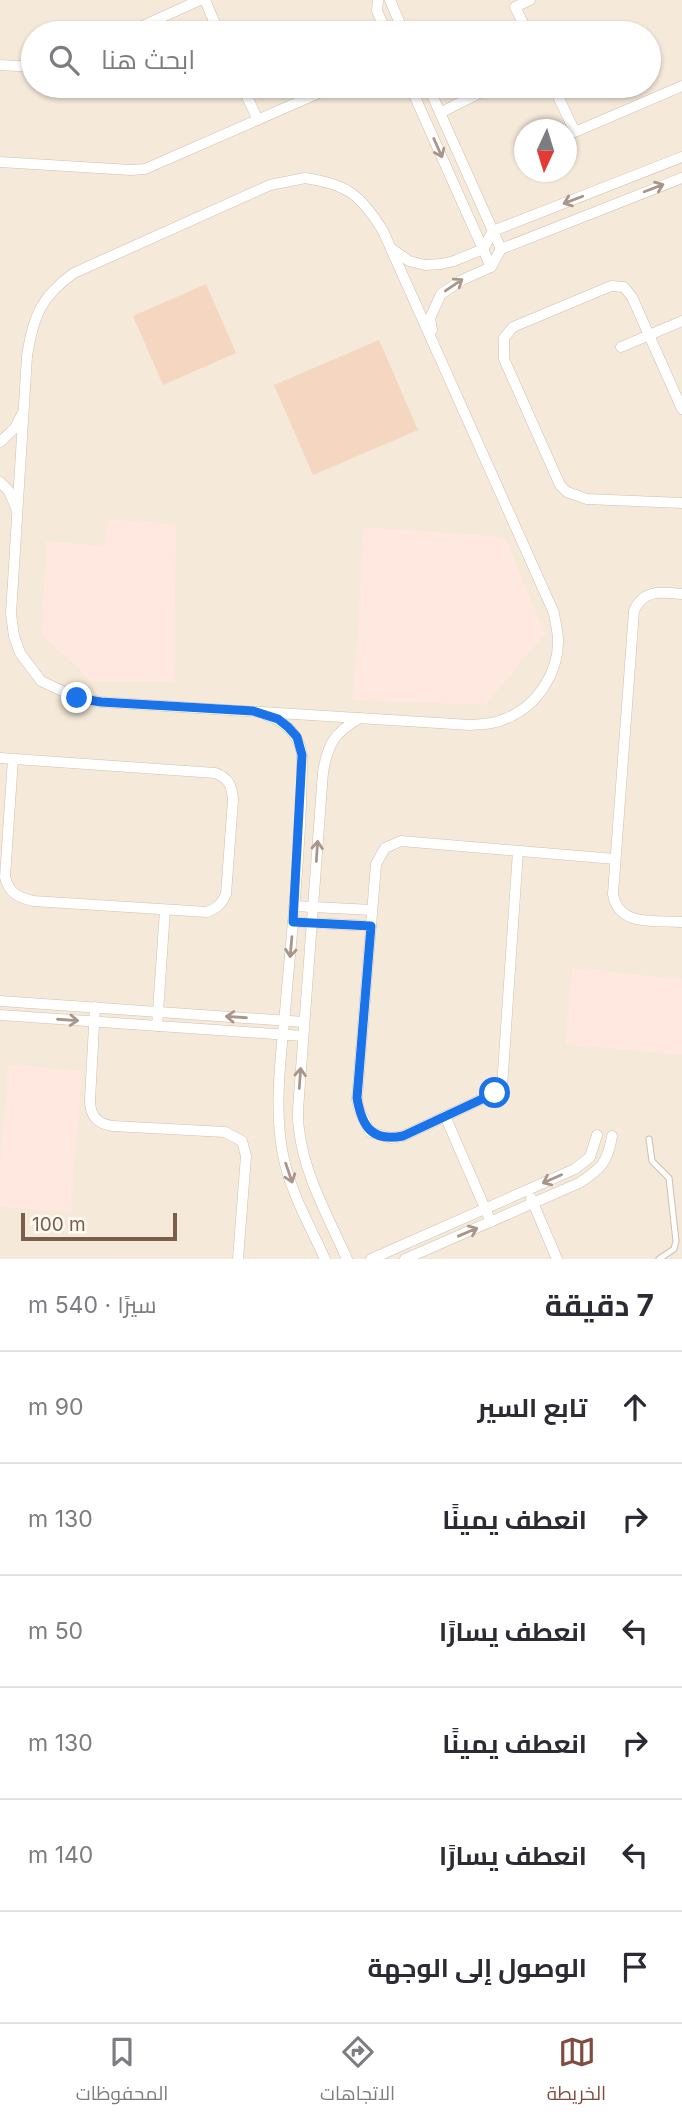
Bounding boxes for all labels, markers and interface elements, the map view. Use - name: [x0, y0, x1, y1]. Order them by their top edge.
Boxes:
- search box: [21, 21, 661, 98]
- icon: search: [45, 41, 83, 79]
- text: ابحث هنا: [101, 44, 195, 75]
- north arrow: [514, 119, 577, 182]
- one-way arrow: [432, 137, 445, 158]
- one-way arrow: [643, 181, 665, 194]
- one-way arrow: [562, 194, 584, 207]
- one-way arrow: [443, 278, 463, 292]
- route end: [61, 682, 92, 713]
- one-way arrow: [311, 840, 324, 863]
- one-way arrow: [284, 935, 297, 958]
- one-way arrow: [225, 1010, 247, 1023]
- one-way arrow: [56, 1014, 79, 1027]
- one-way arrow: [294, 1067, 307, 1089]
- route start: [479, 1077, 510, 1108]
- one-way arrow: [283, 1162, 296, 1184]
- one-way arrow: [542, 1173, 563, 1186]
- scale bar: [21, 1210, 177, 1242]
- text: 100 m: [32, 1213, 86, 1236]
- one-way arrow: [457, 1225, 478, 1238]
- text: 7 دقيقة: [545, 1287, 654, 1323]
- text: سيرًا · 540 m: [28, 1291, 156, 1319]
- icon: ahead: [616, 1388, 654, 1426]
- text: تابع السير: [477, 1392, 587, 1423]
- text: 90 m: [28, 1393, 83, 1421]
- icon: right: [616, 1500, 654, 1538]
- text: انعطف يمينًا: [442, 1504, 587, 1535]
- text: 130 m: [28, 1505, 93, 1533]
- icon: left: [616, 1612, 654, 1650]
- text: انعطف يسارًا: [439, 1616, 587, 1647]
- text: 50 m: [28, 1617, 83, 1645]
- icon: right: [616, 1724, 654, 1762]
- text: انعطف يمينًا: [442, 1728, 587, 1759]
- text: 130 m: [28, 1729, 93, 1757]
- icon: left: [616, 1836, 654, 1874]
- text: انعطف يسارًا: [439, 1840, 587, 1871]
- text: 140 m: [28, 1841, 93, 1869]
- icon: arrive: [616, 1948, 654, 1986]
- text: الوصول إلى الوجهة: [368, 1952, 587, 1983]
- tab: المحفوظات: [76, 2033, 168, 2111]
- tab: الاتجاهات: [320, 2033, 395, 2111]
- tab: الخريطة: [547, 2033, 606, 2111]

